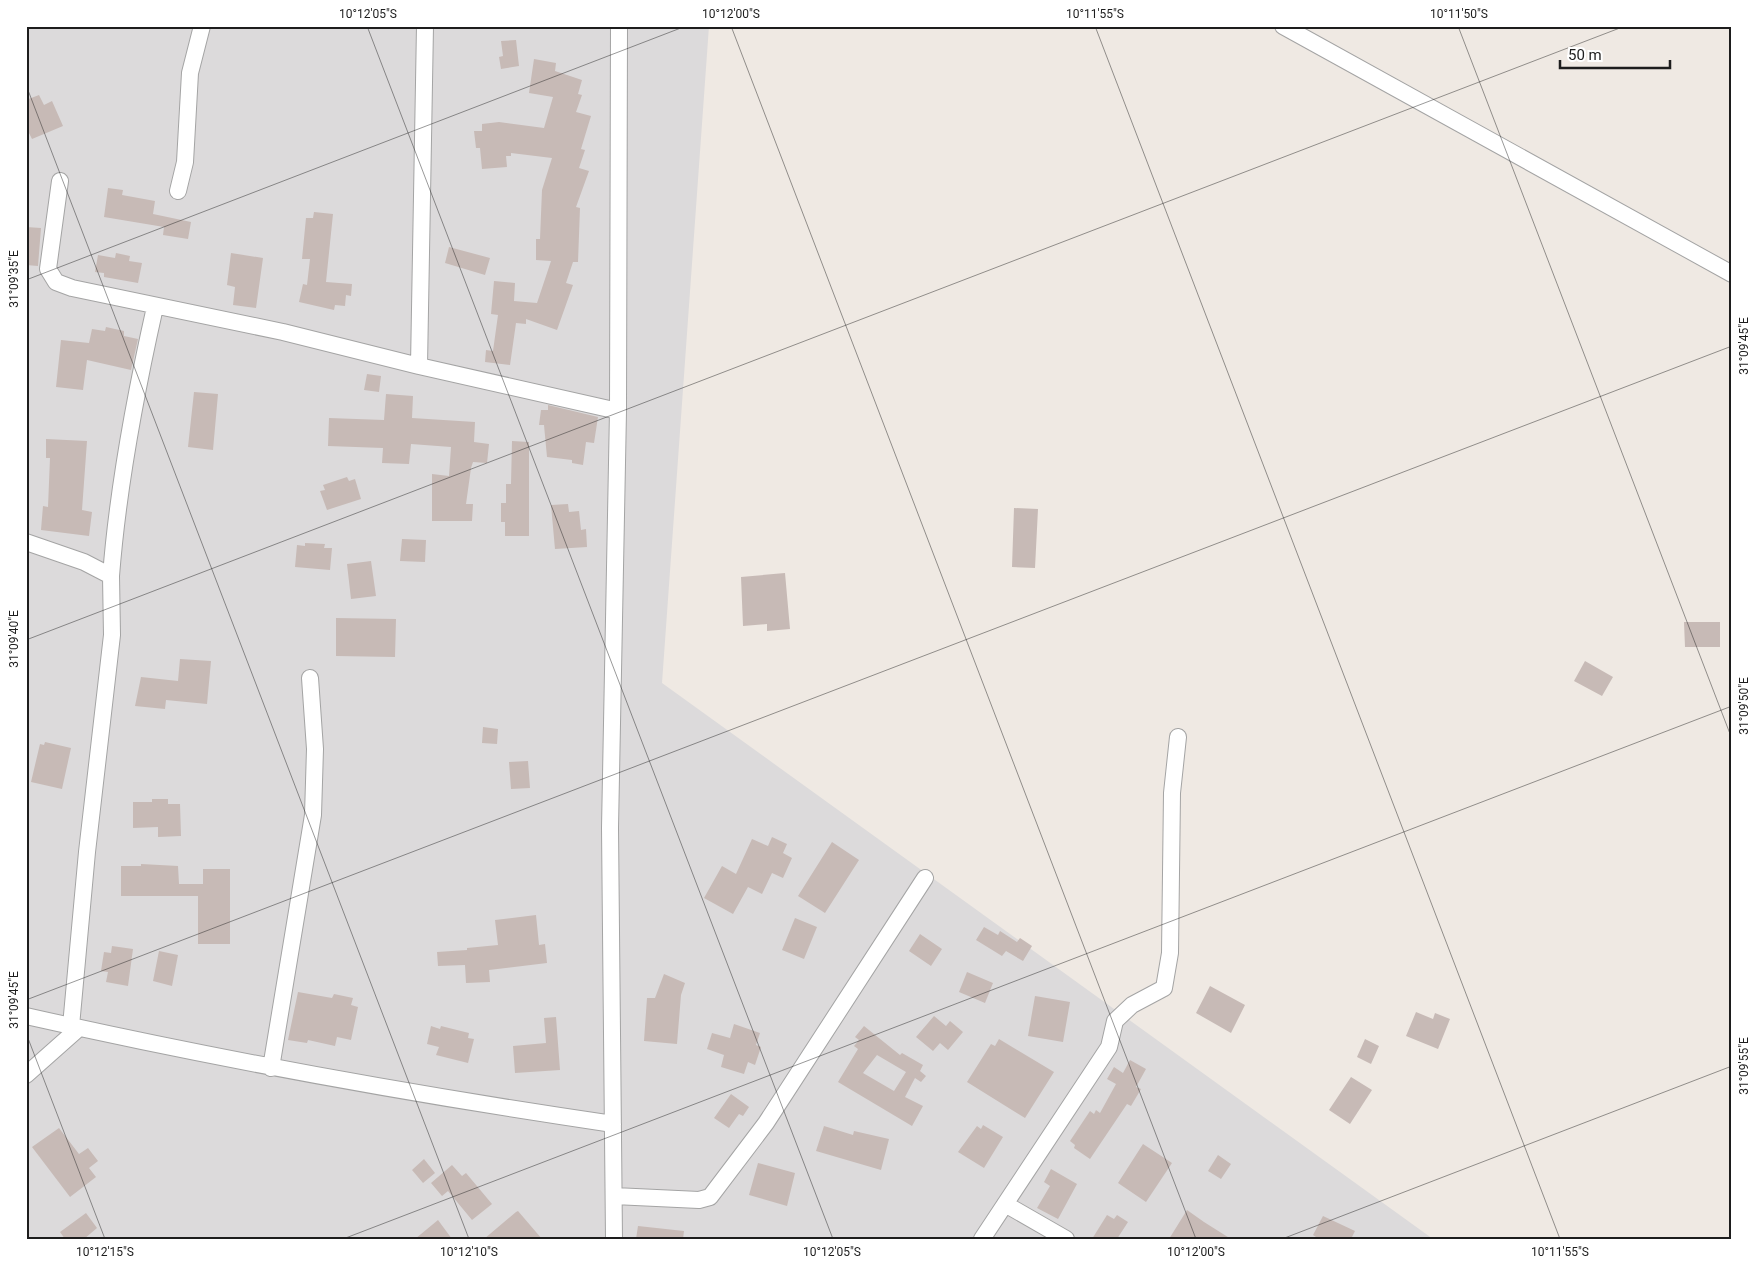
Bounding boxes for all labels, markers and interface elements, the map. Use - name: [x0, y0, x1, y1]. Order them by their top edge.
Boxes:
- text: 10°12'05"S: [339, 7, 397, 21]
- text: 10°12'00"S: [702, 7, 760, 21]
- text: 10°11'55"S: [1066, 7, 1124, 21]
- text: 10°11'50"S: [1430, 7, 1488, 21]
- scale bar: [1560, 38, 1670, 70]
- text: 50 m: [1568, 46, 1602, 64]
- text: 31°09'35"E: [7, 250, 21, 308]
- text: 31°09'45"E: [1737, 317, 1751, 375]
- text: 31°09'40"E: [7, 610, 21, 668]
- text: 31°09'50"E: [1737, 677, 1751, 735]
- text: 31°09'45"E: [7, 971, 21, 1029]
- text: 31°09'55"E: [1737, 1037, 1751, 1095]
- text: 10°12'15"S: [76, 1245, 134, 1259]
- text: 10°12'10"S: [440, 1245, 498, 1259]
- text: 10°12'05"S: [803, 1245, 861, 1259]
- text: 10°12'00"S: [1167, 1245, 1225, 1259]
- text: 10°11'55"S: [1531, 1245, 1589, 1259]

